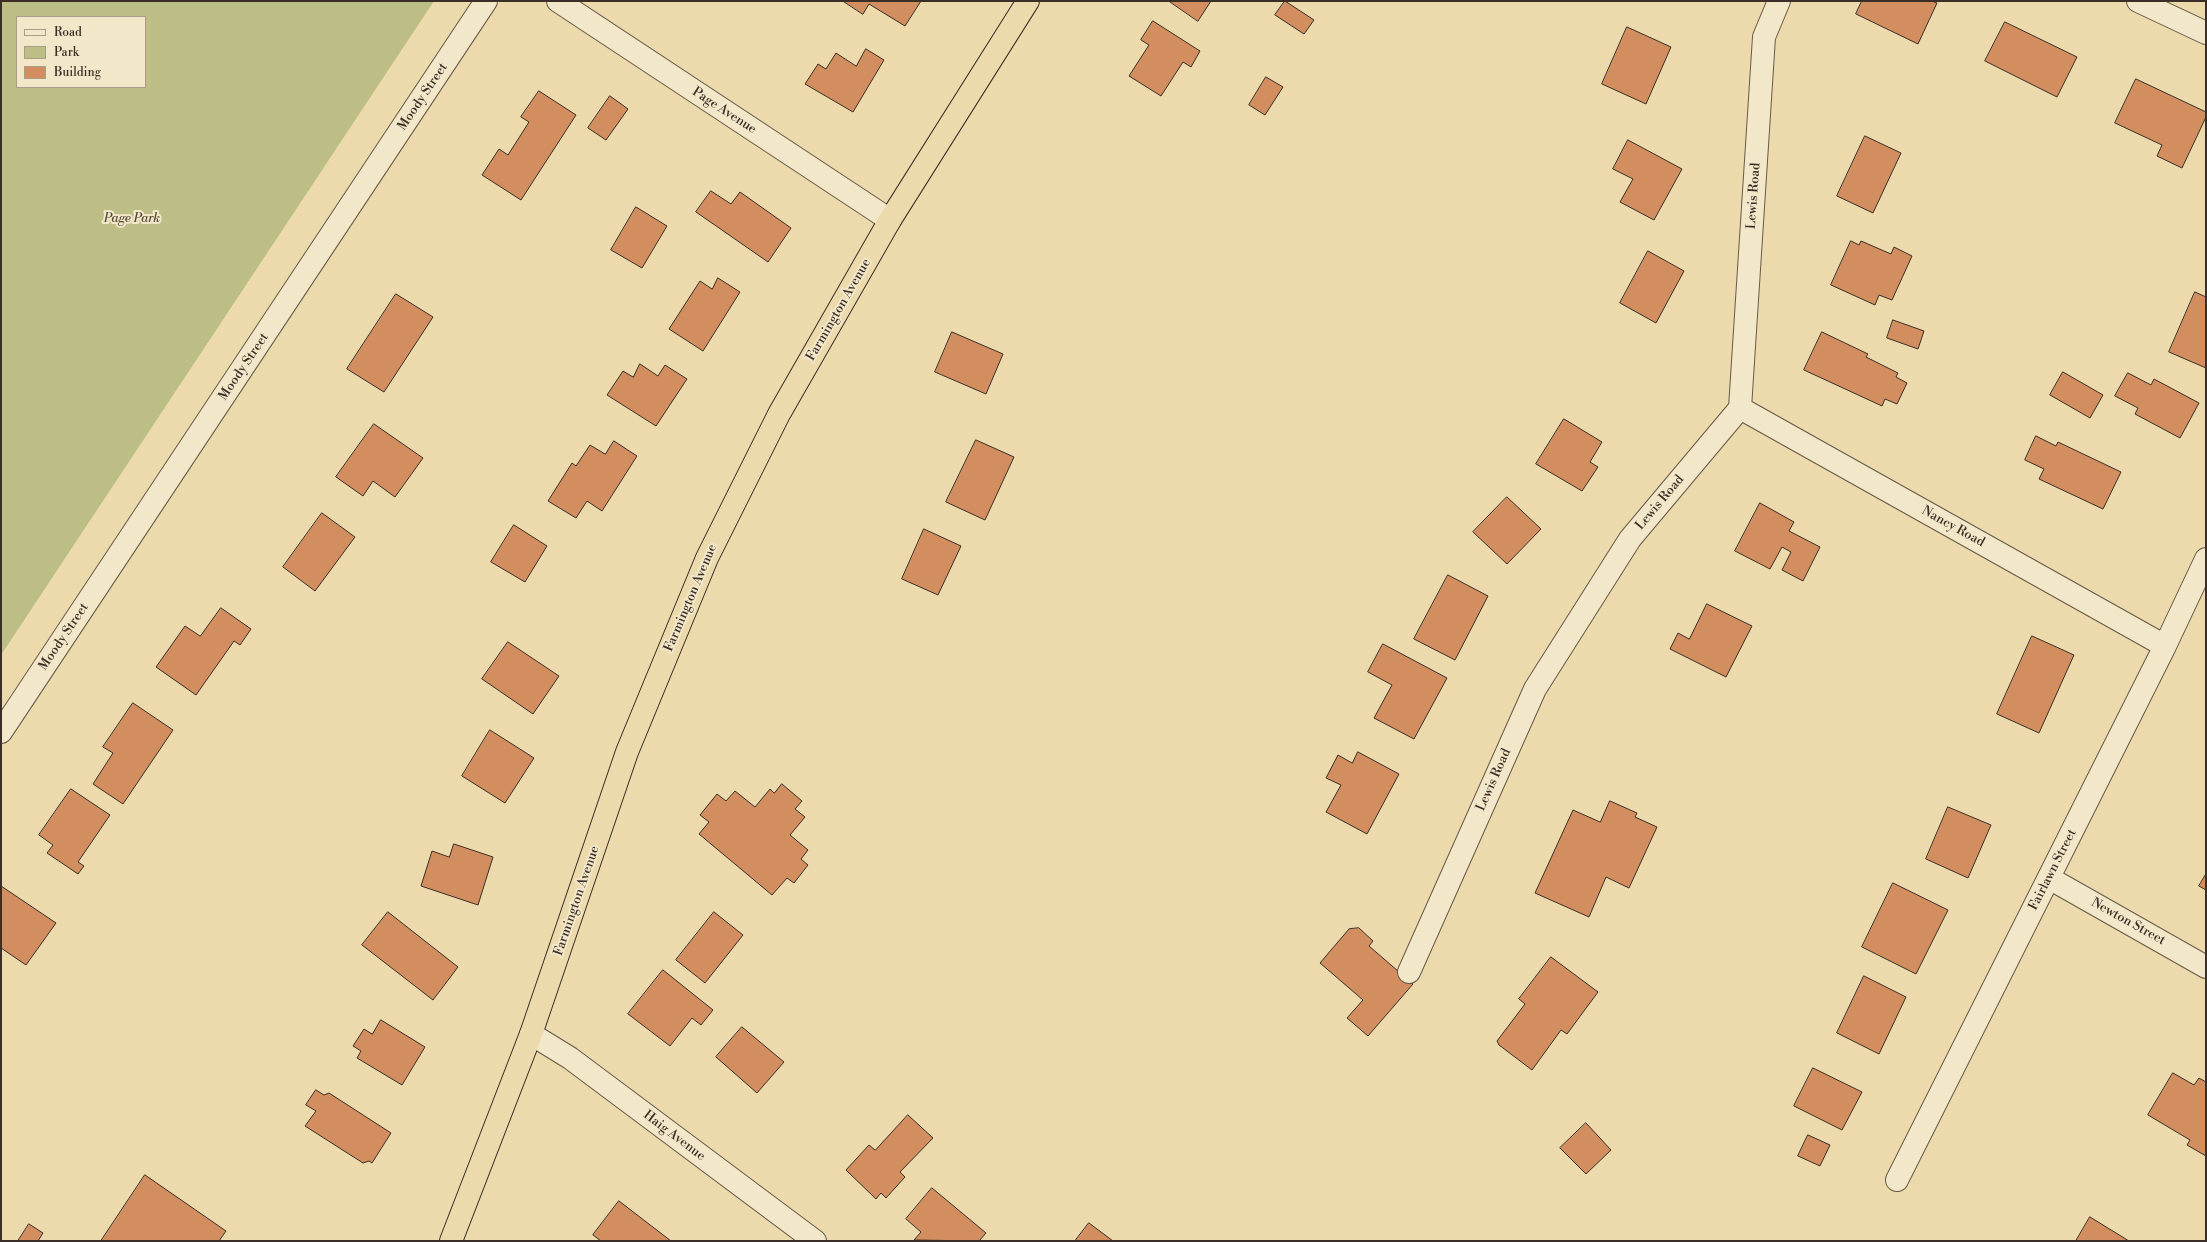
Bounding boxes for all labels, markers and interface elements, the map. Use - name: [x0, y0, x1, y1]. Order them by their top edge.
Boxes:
- legend: [16, 16, 146, 88]
- text: Road: [54, 25, 82, 40]
- text: Park: [54, 45, 79, 60]
- street label: Moody Street: [395, 60, 451, 134]
- text: Building: [54, 65, 101, 80]
- street label: Page Avenue: [689, 84, 759, 138]
- street label: Lewis Road: [1744, 162, 1764, 230]
- park label: Page Park: [104, 211, 160, 227]
- street label: Farmington Avenue: [803, 256, 875, 364]
- street label: Moody Street: [216, 330, 272, 404]
- street label: Lewis Road: [1633, 472, 1687, 534]
- street label: Nancy Road: [1919, 503, 1987, 551]
- street label: Farmington Avenue: [661, 542, 721, 654]
- street label: Moody Street: [36, 600, 92, 674]
- street label: Lewis Road: [1473, 746, 1515, 814]
- street label: Fairlawn Street: [2026, 827, 2080, 913]
- street label: Farmington Avenue: [551, 844, 603, 958]
- street label: Newton Street: [2088, 895, 2168, 949]
- street label: Haig Avenue: [640, 1108, 708, 1164]

